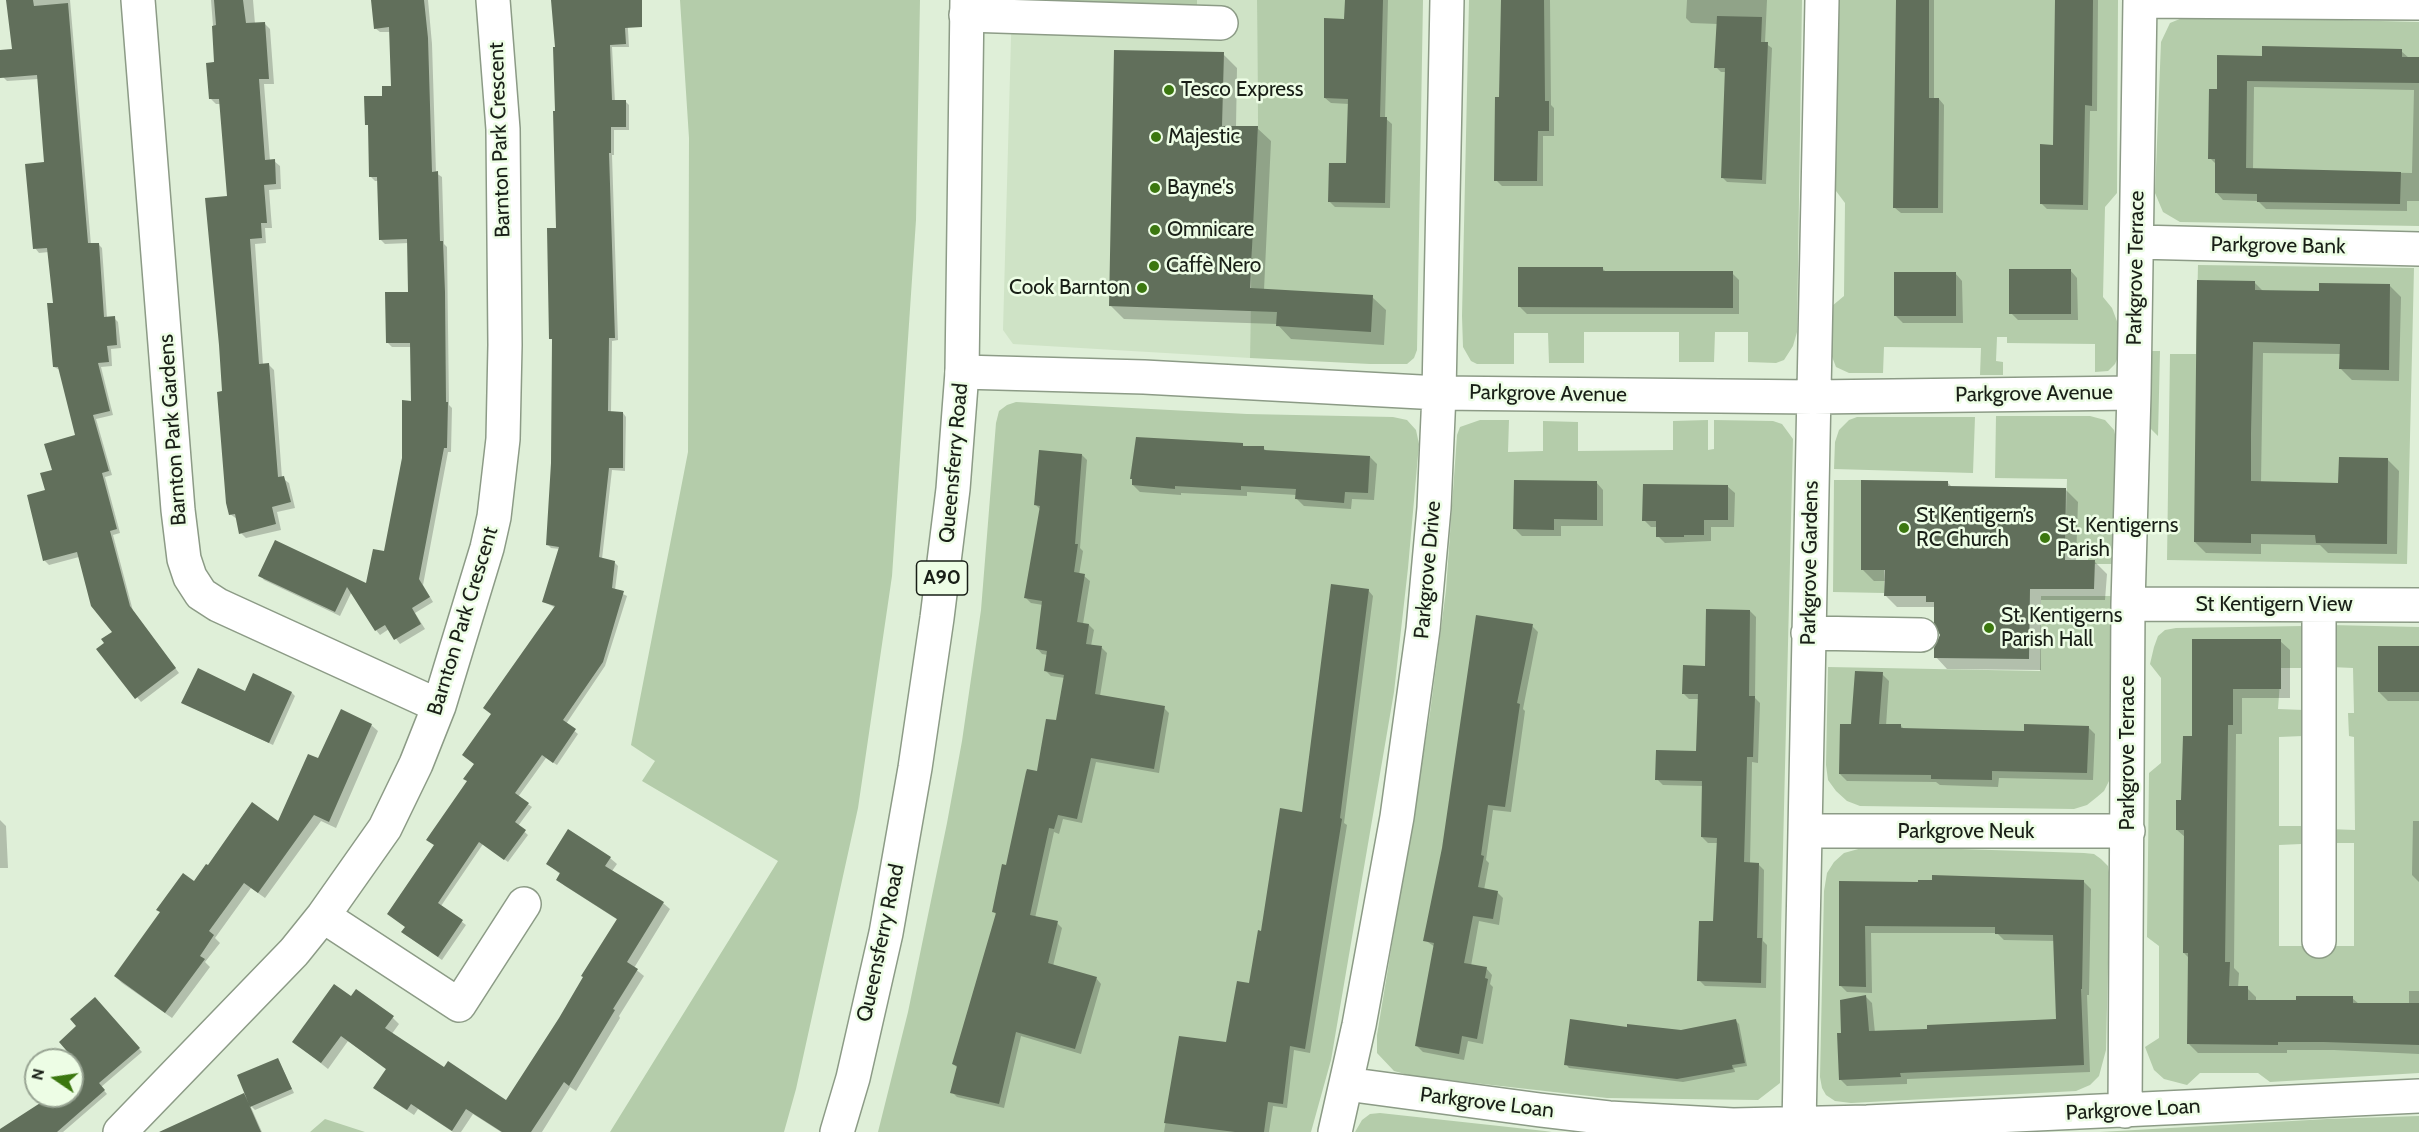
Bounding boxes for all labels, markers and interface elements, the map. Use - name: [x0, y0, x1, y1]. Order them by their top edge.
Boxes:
- street label: Barnton Park Crescent: [484, 42, 516, 238]
- place label: Tesco Express: [1181, 77, 1303, 103]
- marker: Tesco Express: [1162, 83, 1176, 97]
- place label: Majestic: [1168, 124, 1240, 150]
- marker: Majestic: [1149, 130, 1163, 144]
- place label: Bayne's: [1167, 175, 1234, 201]
- marker: Bayne's: [1148, 181, 1162, 195]
- street label: Parkgrove Terrace: [2122, 190, 2150, 346]
- place label: Omnicare: [1167, 217, 1254, 243]
- marker: Omnicare: [1148, 223, 1162, 237]
- street label: Parkgrove Bank: [2210, 232, 2346, 260]
- place label: Caffè Nero: [1166, 253, 1261, 279]
- marker: Caffè Nero: [1147, 259, 1161, 273]
- place label: Cook Barnton: [1009, 275, 1130, 301]
- marker: Cook Barnton: [1135, 281, 1149, 295]
- street label: Barnton Park Gardens: [154, 333, 192, 527]
- street label: Parkgrove Avenue: [1469, 380, 1627, 408]
- street label: Parkgrove Avenue: [1955, 380, 2113, 408]
- street label: Queensferry Road: [934, 382, 974, 544]
- street label: Parkgrove Gardens: [1796, 480, 1824, 646]
- street label: Parkgrove Drive: [1409, 500, 1447, 640]
- place label: St Kentigern’s RC Church: [1916, 503, 2034, 553]
- place label: St. Kentigerns Parish: [2057, 513, 2178, 563]
- marker: St Kentigern’s RC Church: [1897, 521, 1911, 535]
- street label: Barnton Park Crescent: [422, 524, 504, 718]
- marker: St. Kentigerns Parish: [2038, 531, 2052, 545]
- road number: A90: [916, 561, 968, 595]
- street label: St Kentigern View: [2195, 592, 2353, 618]
- place label: St. Kentigerns Parish Hall: [2001, 603, 2122, 653]
- marker: St. Kentigerns Parish Hall: [1982, 621, 1996, 635]
- street label: Parkgrove Terrace: [2115, 676, 2141, 830]
- street label: Parkgrove Neuk: [1898, 819, 2034, 845]
- street label: Queensferry Road: [852, 862, 910, 1024]
- north arrow: [24, 1048, 84, 1108]
- text: N: [27, 1067, 48, 1082]
- street label: Parkgrove Loan: [1418, 1082, 1556, 1124]
- street label: Parkgrove Loan: [2065, 1094, 2201, 1126]

